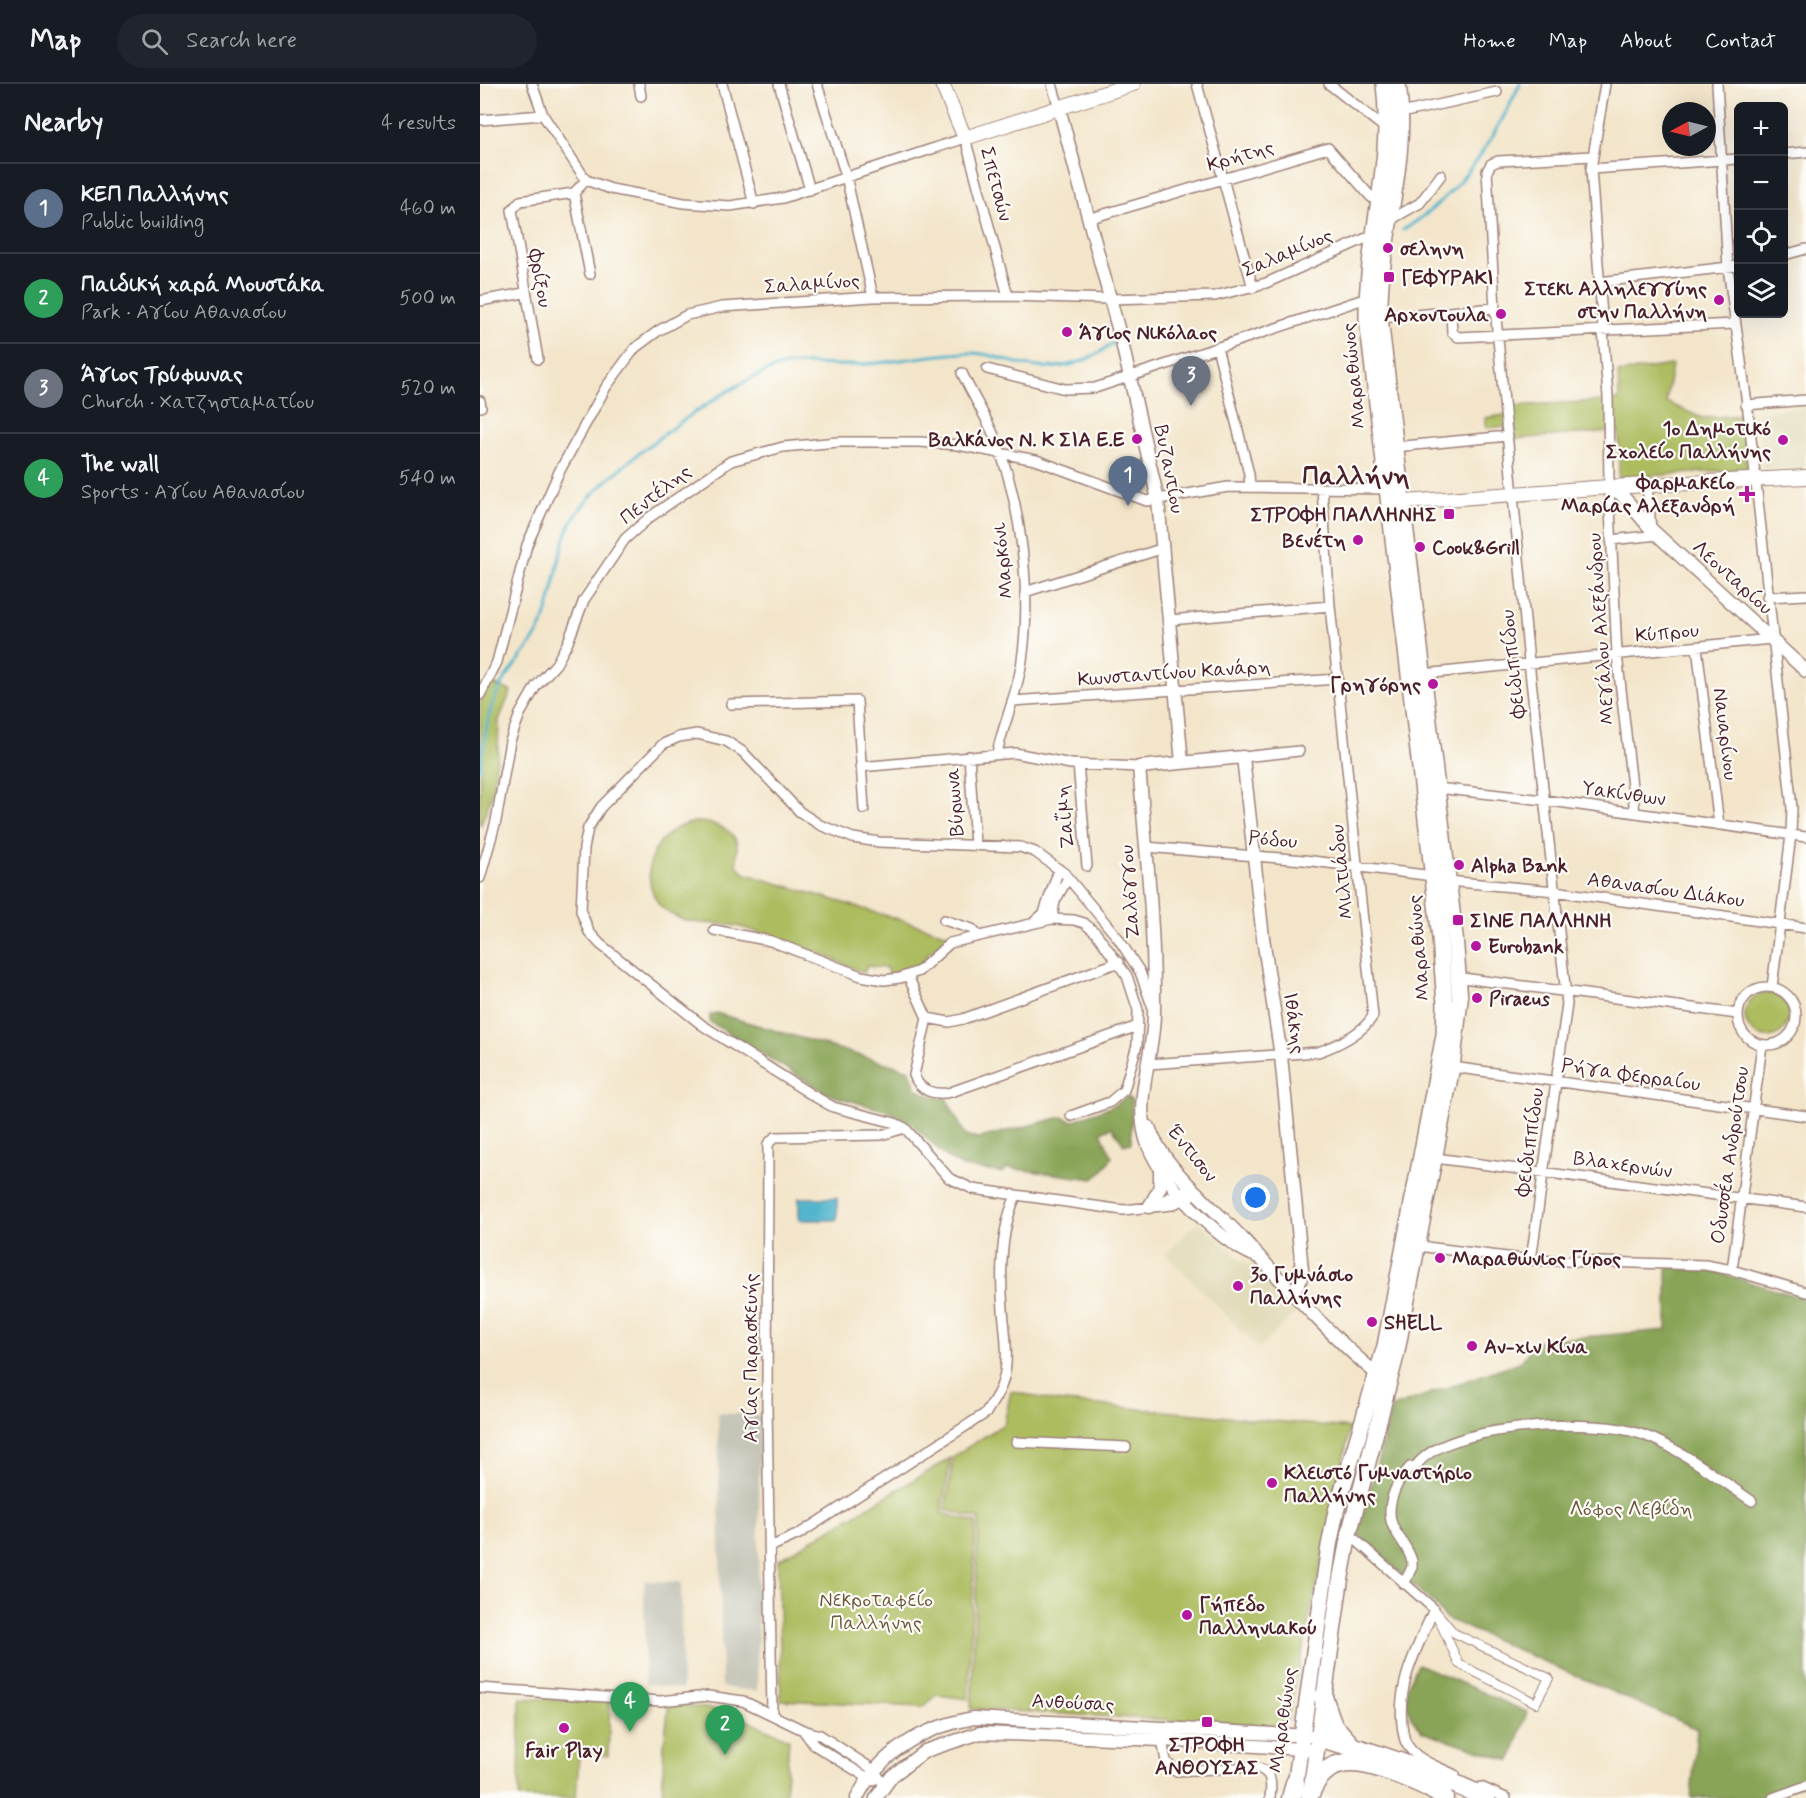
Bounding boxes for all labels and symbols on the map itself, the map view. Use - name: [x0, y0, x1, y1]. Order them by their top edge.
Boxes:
- north arrow: [1662, 102, 1716, 156]
- street label: Κρήτης: [1204, 134, 1277, 179]
- street label: Σπετσών: [973, 144, 1018, 225]
- street label: Σαλαμίνος: [1238, 222, 1337, 284]
- place label: σεληνη: [1400, 236, 1464, 263]
- marker: σεληνη: [1381, 241, 1395, 255]
- street label: Φρίξου: [521, 246, 558, 310]
- place label: ΓΕΦΥΡΑΚΙ: [1401, 265, 1494, 292]
- street label: Σαλαμίνος: [763, 268, 861, 301]
- marker: ΓΕΦΥΡΑΚΙ: [1382, 270, 1396, 284]
- place label: Στεκι Αλληλεγγύης στην Παλλήνη: [1524, 276, 1707, 326]
- marker: Στεκι Αλληλεγγύης στην Παλλήνη: [1712, 293, 1726, 307]
- place label: Αρχοντουλα: [1384, 302, 1489, 329]
- marker: Αρχοντουλα: [1494, 307, 1508, 321]
- place label: Άγιος Νικόλαος: [1079, 320, 1217, 347]
- street label: Μαραθώνος: [1335, 321, 1373, 430]
- marker: Άγιος Νικόλαος: [1060, 325, 1074, 339]
- pin: 3: [1172, 356, 1210, 406]
- place label: 1ο Δημοτικό Σχολείο Παλλήνης: [1606, 416, 1771, 466]
- street label: Βυζαντίου: [1147, 423, 1190, 516]
- place label: Βαλκάνος Ν. Κ ΣΙΑ Ε.Ε: [929, 427, 1125, 454]
- marker: Βαλκάνος Ν. Κ ΣΙΑ Ε.Ε: [1130, 432, 1144, 446]
- marker: 1ο Δημοτικό Σχολείο Παλλήνης: [1776, 433, 1790, 447]
- pin: 1: [1108, 456, 1148, 506]
- street label: Πεντέλης: [615, 459, 697, 532]
- district label: Παλλήνη: [1302, 460, 1410, 494]
- place label: Φαρμακείο Μαρίας Αλεξανδρή: [1561, 470, 1735, 520]
- marker: Φαρμακείο Μαρίας Αλεξανδρή: [1740, 487, 1754, 501]
- place label: ΣΤΡΟΦΗ ΠΑΛΛΗΝΗΣ: [1251, 502, 1437, 529]
- marker: ΣΤΡΟΦΗ ΠΑΛΛΗΝΗΣ: [1442, 507, 1456, 521]
- street label: Μαρκόνι: [986, 521, 1021, 600]
- place label: Βενέτη: [1282, 527, 1346, 555]
- street label: Μεγάλου Αλεξάνδρου: [1581, 532, 1622, 726]
- marker: Βενέτη: [1351, 533, 1365, 547]
- place label: Cook&Grill: [1432, 535, 1520, 562]
- street label: Λεονταρίου: [1686, 535, 1778, 622]
- marker: Cook&Grill: [1413, 540, 1427, 554]
- street label: Φειδιππίδου: [1494, 608, 1533, 721]
- street label: Κύπρου: [1634, 617, 1700, 650]
- street label: Κωνσταντίνου Κανάρη: [1077, 653, 1272, 694]
- place label: Γρηγόρης: [1330, 672, 1421, 699]
- marker: Γρηγόρης: [1426, 677, 1440, 691]
- street label: Ναυαρίνου: [1705, 686, 1744, 782]
- street label: Βύρωνα: [940, 766, 971, 837]
- street label: Υακίνθων: [1580, 775, 1668, 814]
- street label: Ζαΐμη: [1049, 784, 1082, 850]
- street label: Μιλτιάδου: [1324, 823, 1361, 921]
- street label: Ρόδου: [1247, 825, 1299, 856]
- street label: Ζαλόγγου: [1114, 844, 1147, 940]
- place label: Alpha Bank: [1471, 853, 1568, 880]
- marker: Alpha Bank: [1452, 858, 1466, 872]
- street label: Αθανασίου Διάκου: [1585, 866, 1746, 915]
- street label: Μαραθώνος: [1401, 893, 1438, 1002]
- place label: ΣΙΝΕ ΠΑΛΛΗΝΗ: [1470, 908, 1612, 935]
- marker: ΣΙΝΕ ΠΑΛΛΗΝΗ: [1451, 913, 1465, 927]
- place label: Eurobank: [1488, 934, 1564, 961]
- marker: Eurobank: [1469, 939, 1483, 953]
- place label: Piraeus: [1489, 986, 1550, 1013]
- street label: Ιθάκης: [1276, 991, 1311, 1056]
- marker: Piraeus: [1470, 991, 1484, 1005]
- street label: Ρήγα Φερραίου: [1560, 1052, 1702, 1099]
- street label: Οδυσσέα Ανδρούτσου: [1705, 1065, 1756, 1246]
- street label: Φειδιππίδου: [1509, 1086, 1551, 1199]
- street label: Έντισον: [1160, 1119, 1224, 1189]
- street label: Βλαχερνών: [1572, 1145, 1674, 1186]
- your location: [1241, 1183, 1270, 1212]
- place label: Μαραθώνιος Γύρος: [1452, 1246, 1621, 1273]
- marker: Μαραθώνιος Γύρος: [1433, 1251, 1447, 1265]
- place label: 3ο Γυμνάσιο Παλλήνης: [1250, 1262, 1353, 1312]
- street label: Αγίας Παρασκευής: [738, 1273, 765, 1443]
- marker: 3ο Γυμνάσιο Παλλήνης: [1231, 1279, 1245, 1293]
- place label: SHELL: [1384, 1310, 1443, 1337]
- marker: SHELL: [1365, 1315, 1379, 1329]
- place label: Αν-χιν Κίνα: [1484, 1334, 1588, 1361]
- marker: Αν-χιν Κίνα: [1465, 1339, 1479, 1353]
- place label: Κλειστό Γυμναστήριο Παλλήνης: [1284, 1460, 1472, 1510]
- marker: Κλειστό Γυμναστήριο Παλλήνης: [1265, 1476, 1279, 1490]
- park label: Λόφος Λεβίδη: [1569, 1496, 1693, 1523]
- park label: Νεκροταφείο Παλλήνης: [819, 1587, 933, 1637]
- place label: Γήπεδο Παλληνιακού: [1199, 1592, 1317, 1642]
- marker: Γήπεδο Παλληνιακού: [1180, 1608, 1194, 1622]
- street label: Μαραθώνος: [1263, 1665, 1304, 1775]
- pin: 4: [610, 1682, 650, 1732]
- street label: Ανθούσας: [1031, 1688, 1115, 1719]
- pin: 2: [706, 1706, 744, 1755]
- marker: ΣΤΡΟΦΗ ΑΝΘΟΥΣΑΣ: [1200, 1715, 1214, 1729]
- marker: Fair Play: [557, 1721, 571, 1735]
- place label: ΣΤΡΟΦΗ ΑΝΘΟΥΣΑΣ: [1155, 1732, 1259, 1782]
- place label: Fair Play: [525, 1738, 603, 1765]

